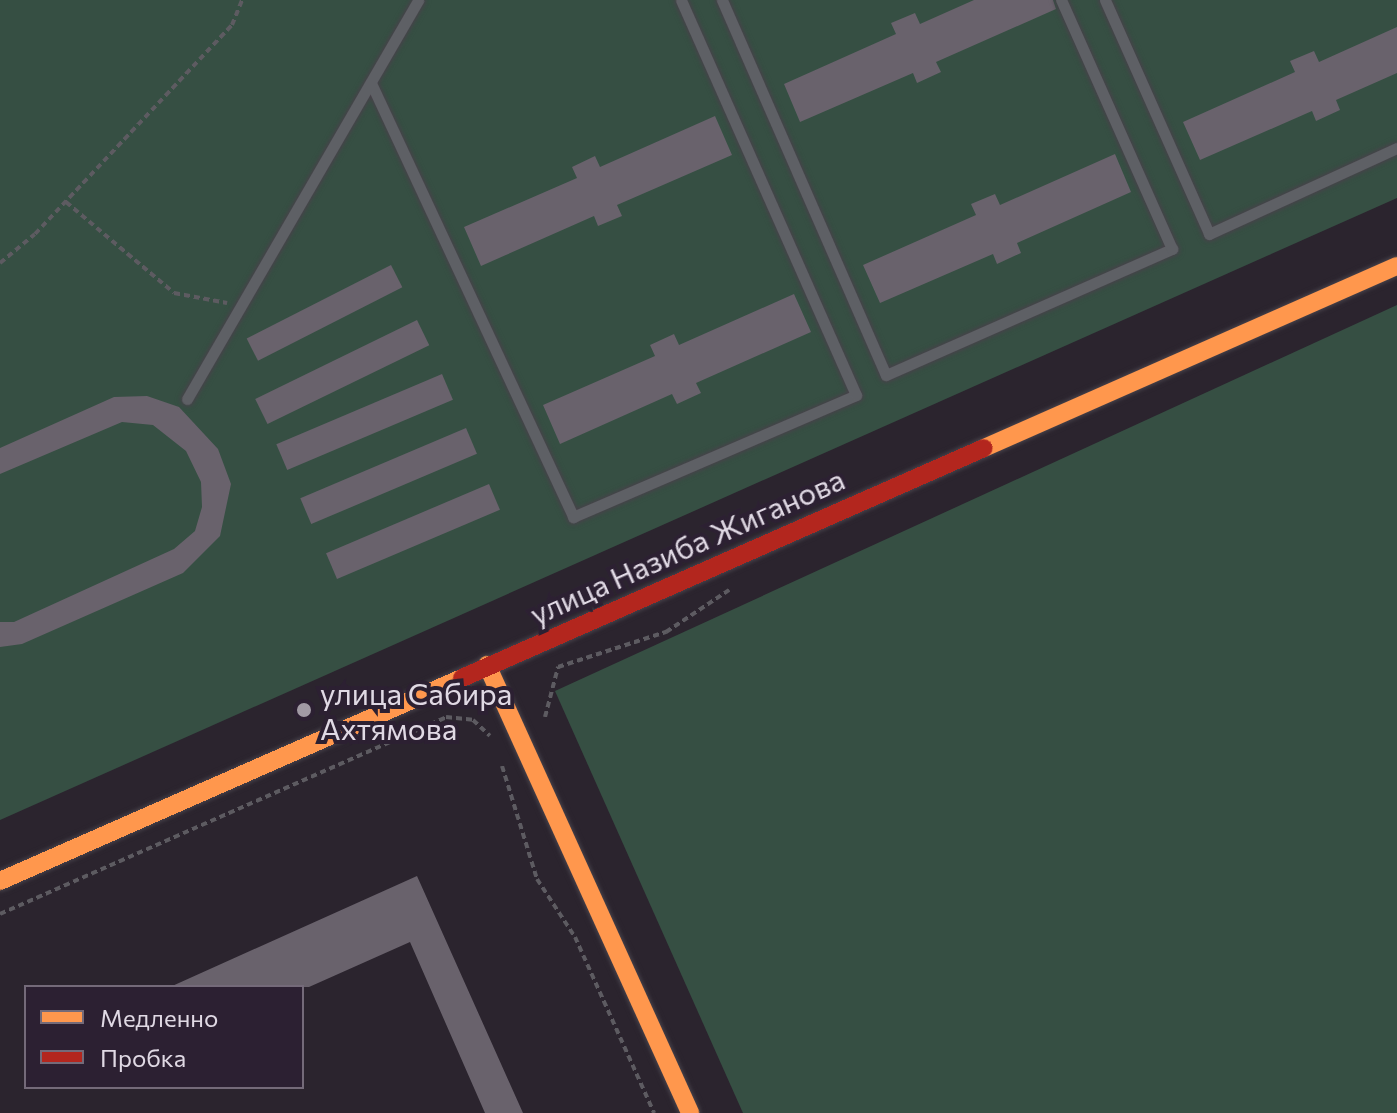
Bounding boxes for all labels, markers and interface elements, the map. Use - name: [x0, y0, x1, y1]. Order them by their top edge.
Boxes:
- street label: улица Назиба Жиганова: [524, 460, 850, 632]
- place label: улица Сабира Ахтямова: [320, 675, 512, 746]
- marker: улица Сабира Ахтямова: [295, 701, 313, 719]
- legend: [24, 985, 304, 1089]
- text: Медленно: [100, 1003, 218, 1032]
- text: Пробка: [100, 1043, 186, 1072]

